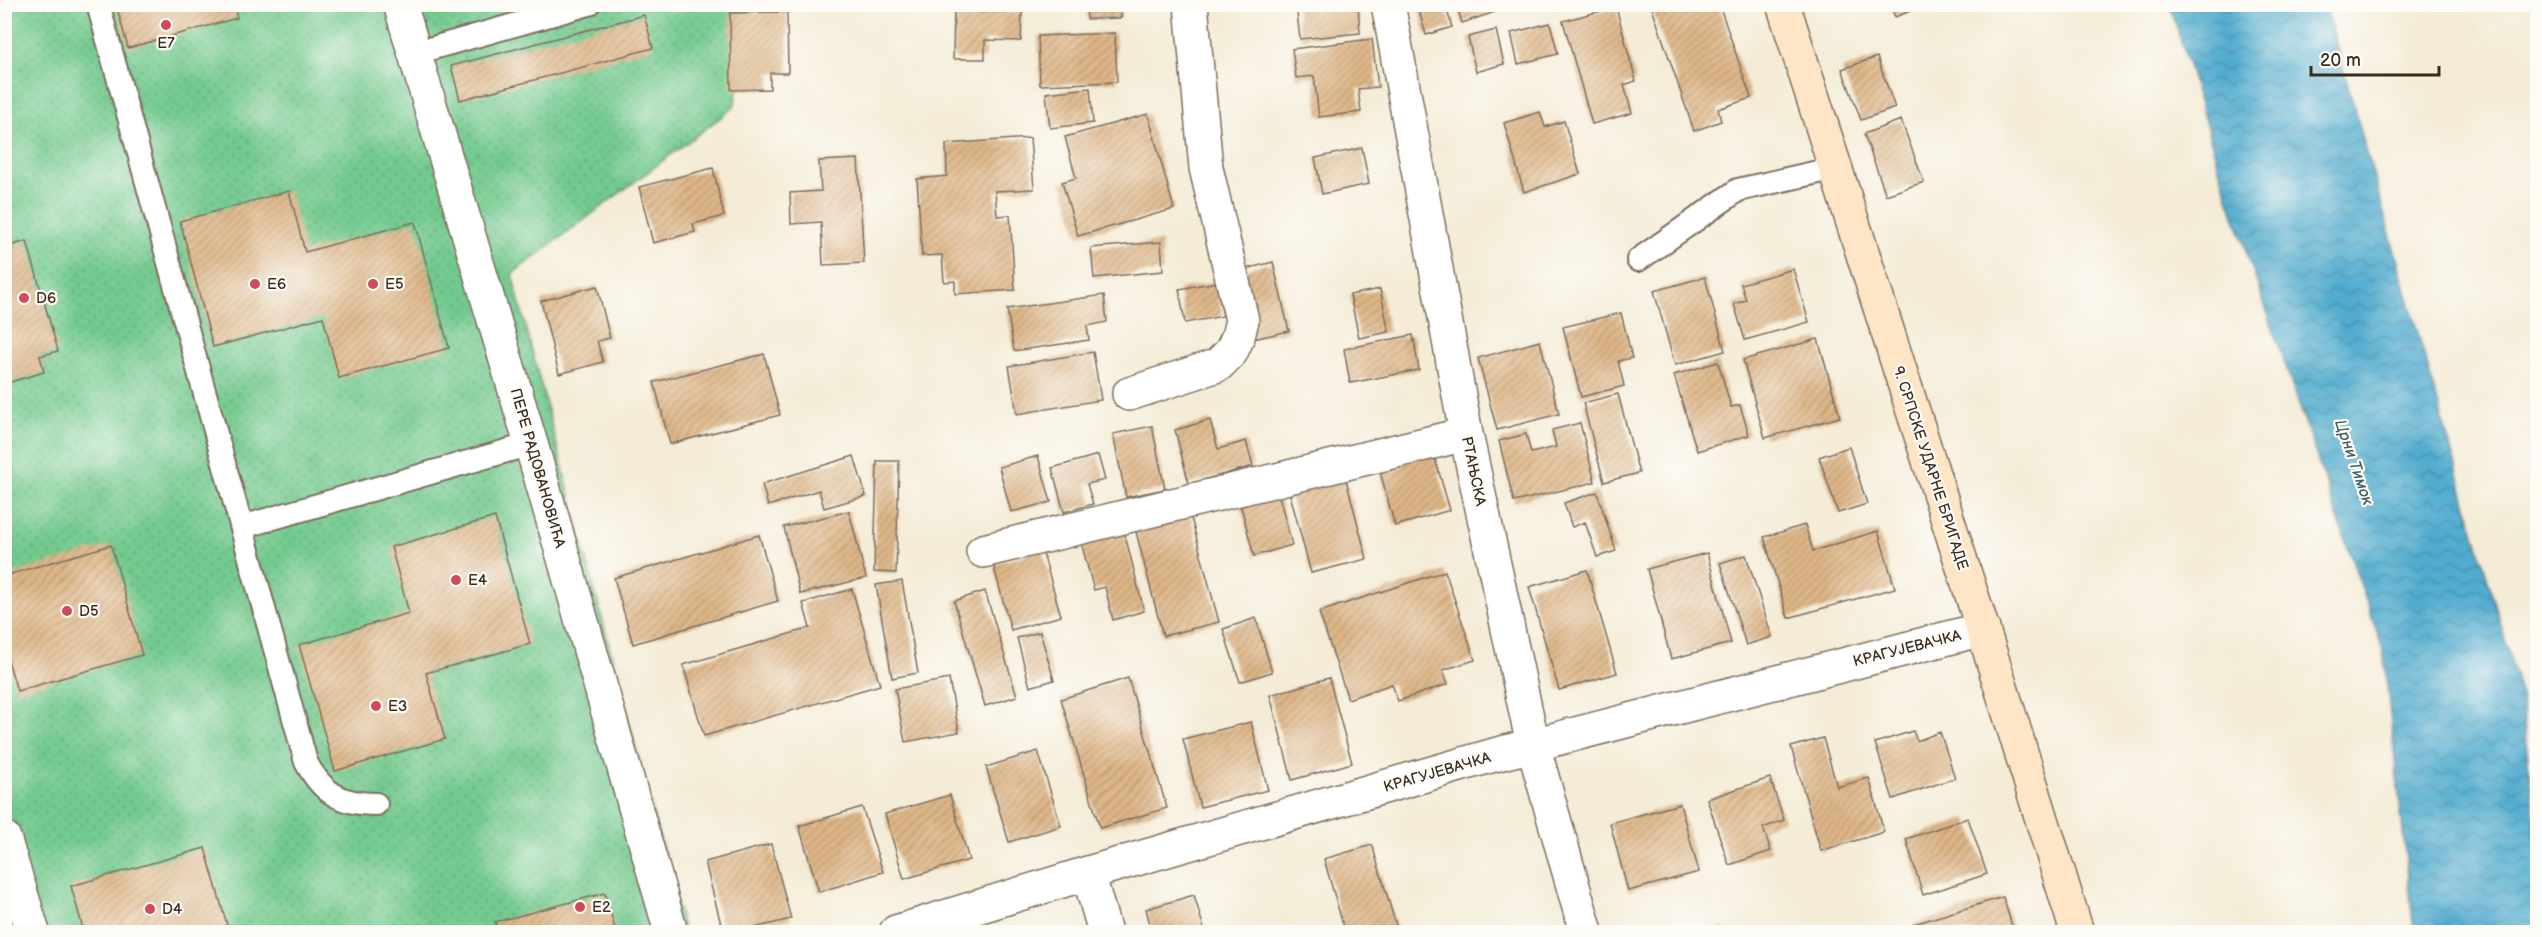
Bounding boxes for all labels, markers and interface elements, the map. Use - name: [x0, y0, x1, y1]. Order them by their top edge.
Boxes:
- marker: E7: [159, 18, 173, 32]
- place label: E7: [157, 34, 175, 53]
- scale bar: [2311, 39, 2438, 77]
- text: 20 m: [2320, 50, 2361, 71]
- place label: E6: [267, 275, 286, 294]
- place label: E5: [385, 275, 403, 294]
- marker: E6: [248, 277, 262, 291]
- marker: E5: [366, 277, 380, 291]
- place label: D6: [36, 289, 56, 308]
- marker: D6: [17, 291, 31, 305]
- street label: 9. СРПСКЕ УДАРНЕ БРИГАДЕ: [1889, 364, 1973, 572]
- street label: ПЕРЕ РАДОВАНОВИЋА: [506, 386, 570, 551]
- water label: Црни Тимок: [2330, 417, 2377, 508]
- street label: РТАЊСКА: [1457, 435, 1490, 508]
- place label: E4: [468, 571, 487, 590]
- marker: E4: [449, 573, 463, 587]
- place label: D5: [79, 602, 99, 621]
- marker: D5: [60, 604, 74, 618]
- street label: КРАГУЈЕВАЧКА: [1851, 626, 1964, 671]
- place label: E3: [388, 697, 407, 716]
- marker: E3: [369, 699, 383, 713]
- street label: КРАГУЈЕВАЧКА: [1381, 748, 1494, 797]
- place label: E2: [592, 898, 611, 917]
- place label: D4: [162, 900, 182, 919]
- marker: E2: [573, 900, 587, 914]
- marker: D4: [143, 902, 157, 916]

